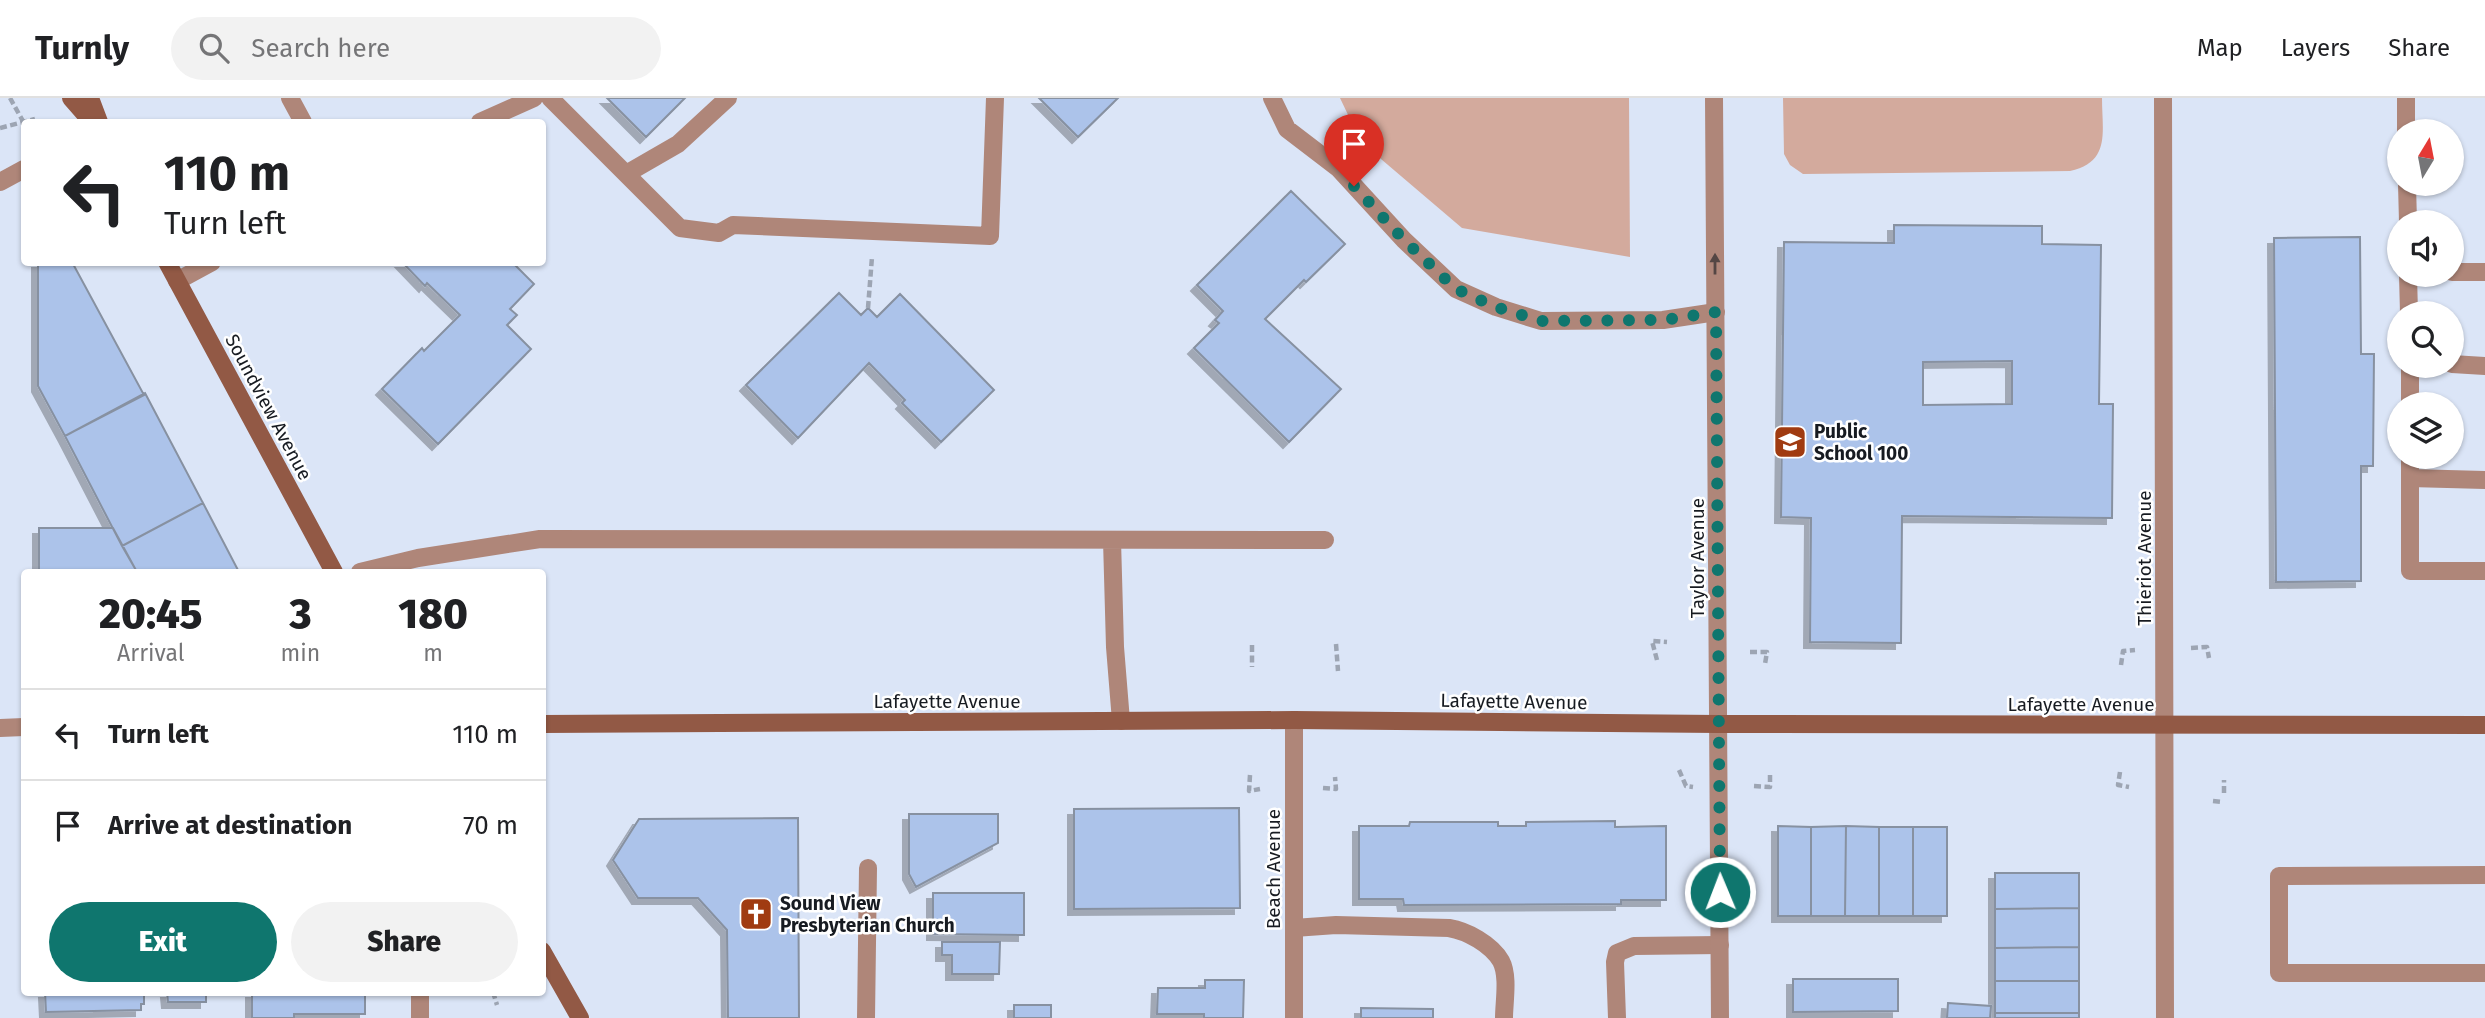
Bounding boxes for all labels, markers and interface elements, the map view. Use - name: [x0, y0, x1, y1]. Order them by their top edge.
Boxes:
- search box: [171, 17, 661, 80]
- text: Turnly: [35, 28, 129, 68]
- icon: search: [195, 29, 233, 67]
- text: Search here: [251, 33, 390, 64]
- text: Map: [2197, 34, 2243, 62]
- text: Layers: [2281, 34, 2350, 62]
- text: Share: [2388, 34, 2450, 62]
- pin: [1324, 114, 1384, 186]
- north arrow: [2387, 119, 2464, 196]
- map controls: [2387, 119, 2464, 469]
- icon: arrive: [1335, 125, 1373, 163]
- text: 110 m: [164, 144, 290, 203]
- icon: left: [49, 147, 140, 238]
- text: Turn left: [164, 204, 286, 242]
- button: sound: [2387, 210, 2464, 287]
- one-way arrow: [1710, 253, 1721, 275]
- button: search: [2387, 301, 2464, 378]
- street label: Soundview Avenue: [220, 330, 317, 484]
- button: layers: [2387, 392, 2464, 469]
- place label: Public School 100: [1814, 420, 1908, 465]
- school or university icon: Public School 100: [1771, 423, 1809, 461]
- street label: Thieriot Avenue: [2133, 490, 2156, 626]
- street label: Taylor Avenue: [1686, 498, 1709, 618]
- text: 20:45: [99, 589, 203, 639]
- text: 3: [289, 589, 311, 639]
- text: 180: [398, 589, 468, 639]
- text: Arrival: [117, 639, 184, 667]
- text: min: [281, 639, 320, 667]
- text: m: [423, 639, 443, 667]
- street label: Lafayette Avenue: [1440, 689, 1588, 714]
- street label: Lafayette Avenue: [873, 690, 1021, 713]
- street label: Lafayette Avenue: [2007, 693, 2155, 716]
- icon: left: [49, 716, 87, 754]
- text: Turn left: [108, 719, 209, 750]
- text: 110 m: [452, 719, 518, 750]
- icon: arrive: [49, 807, 87, 845]
- street label: Beach Avenue: [1262, 809, 1285, 929]
- text: Arrive at destination: [108, 810, 352, 841]
- text: 70 m: [463, 810, 518, 841]
- position arrow: [1683, 855, 1757, 929]
- place label: Sound View Presbyterian Church: [780, 892, 955, 937]
- church icon: Sound View Presbyterian Church: [737, 895, 775, 933]
- button: Exit: [49, 902, 277, 982]
- button: Share: [291, 902, 518, 982]

